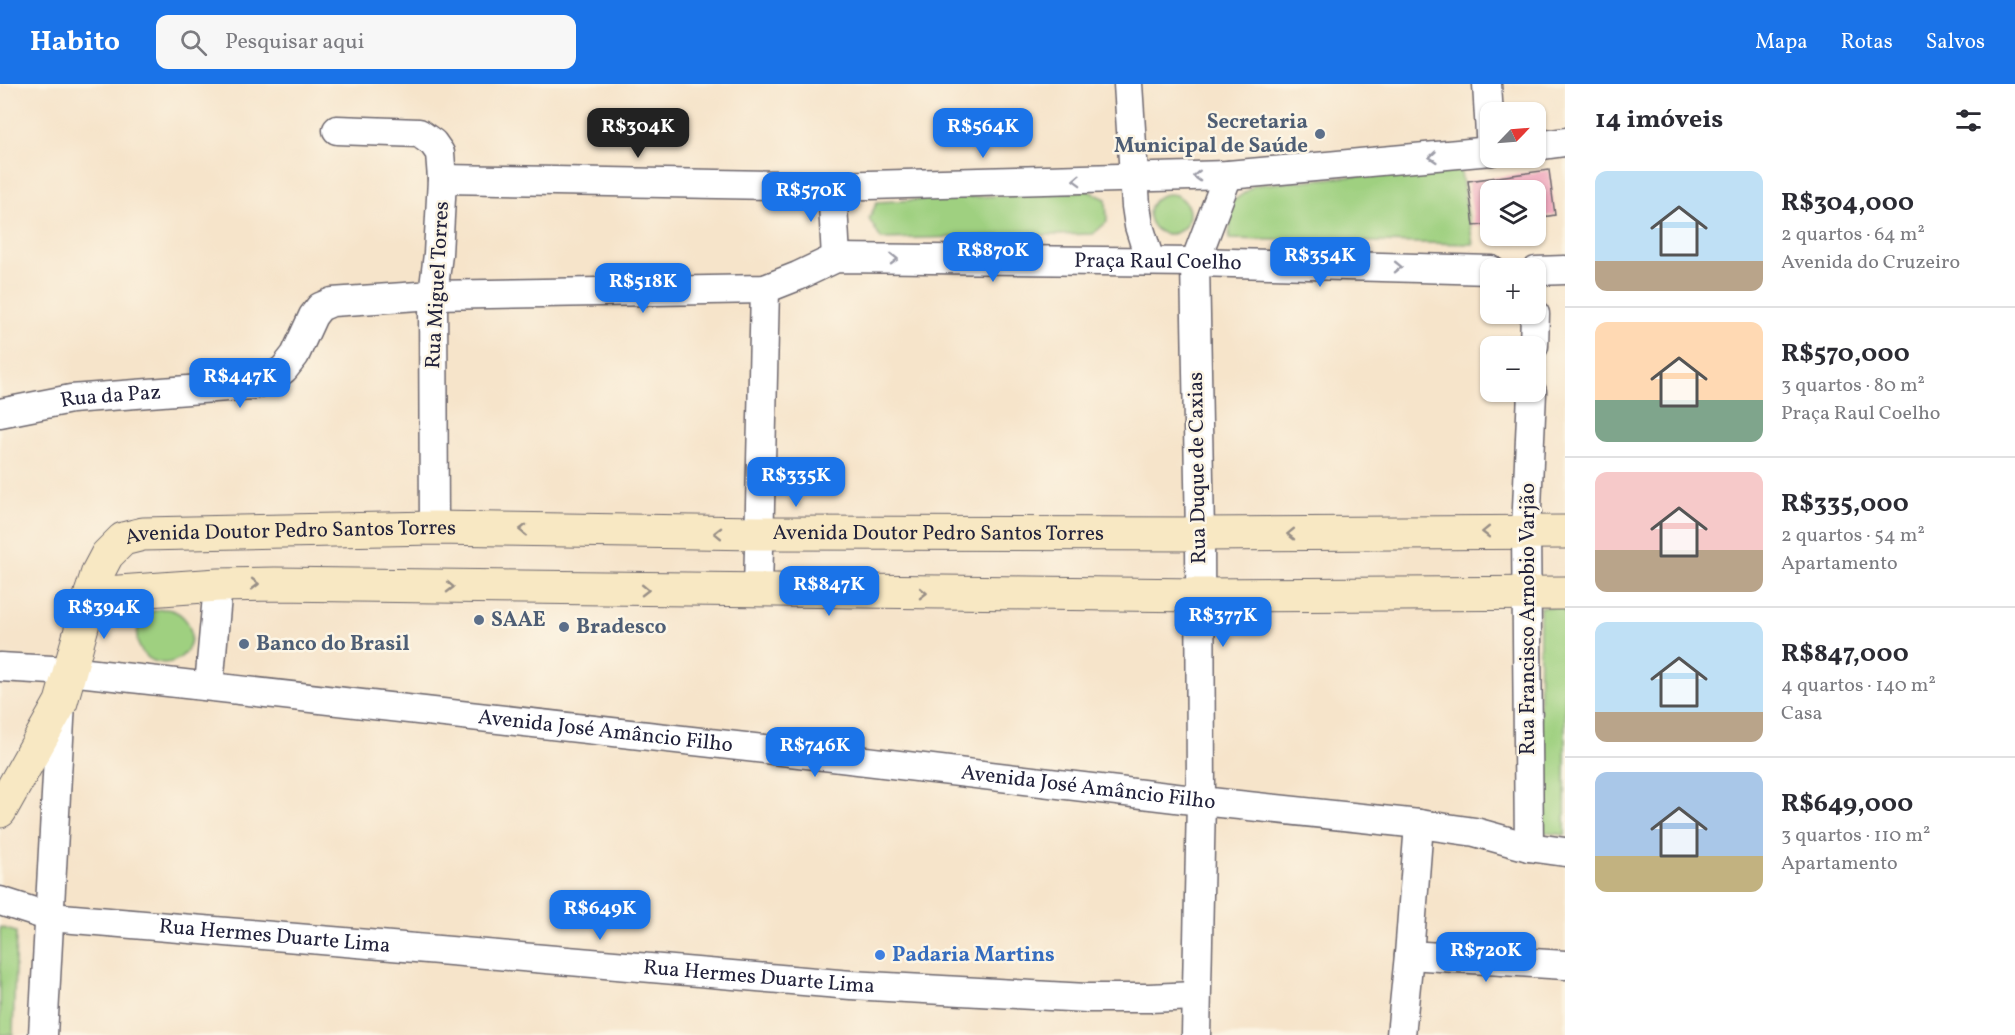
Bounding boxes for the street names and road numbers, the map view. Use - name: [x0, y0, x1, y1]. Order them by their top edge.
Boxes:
- street label: Rua Miguel Torres: [419, 201, 457, 369]
- street label: Praça Raul Coelho: [1074, 246, 1242, 278]
- street label: Rua Duque de Caxias: [1182, 372, 1214, 564]
- street label: Rua da Paz: [58, 378, 162, 415]
- street label: Rua Francisco Arnobio Varjão: [1514, 483, 1543, 755]
- street label: Avenida Doutor Pedro Santos Torres: [122, 513, 456, 553]
- street label: Avenida Doutor Pedro Santos Torres: [773, 519, 1104, 548]
- street label: Avenida José Amâncio Filho: [477, 703, 734, 760]
- street label: Avenida José Amâncio Filho: [959, 758, 1217, 817]
- street label: Rua Hermes Duarte Lima: [158, 912, 392, 960]
- street label: Rua Hermes Duarte Lima: [642, 953, 876, 1001]

